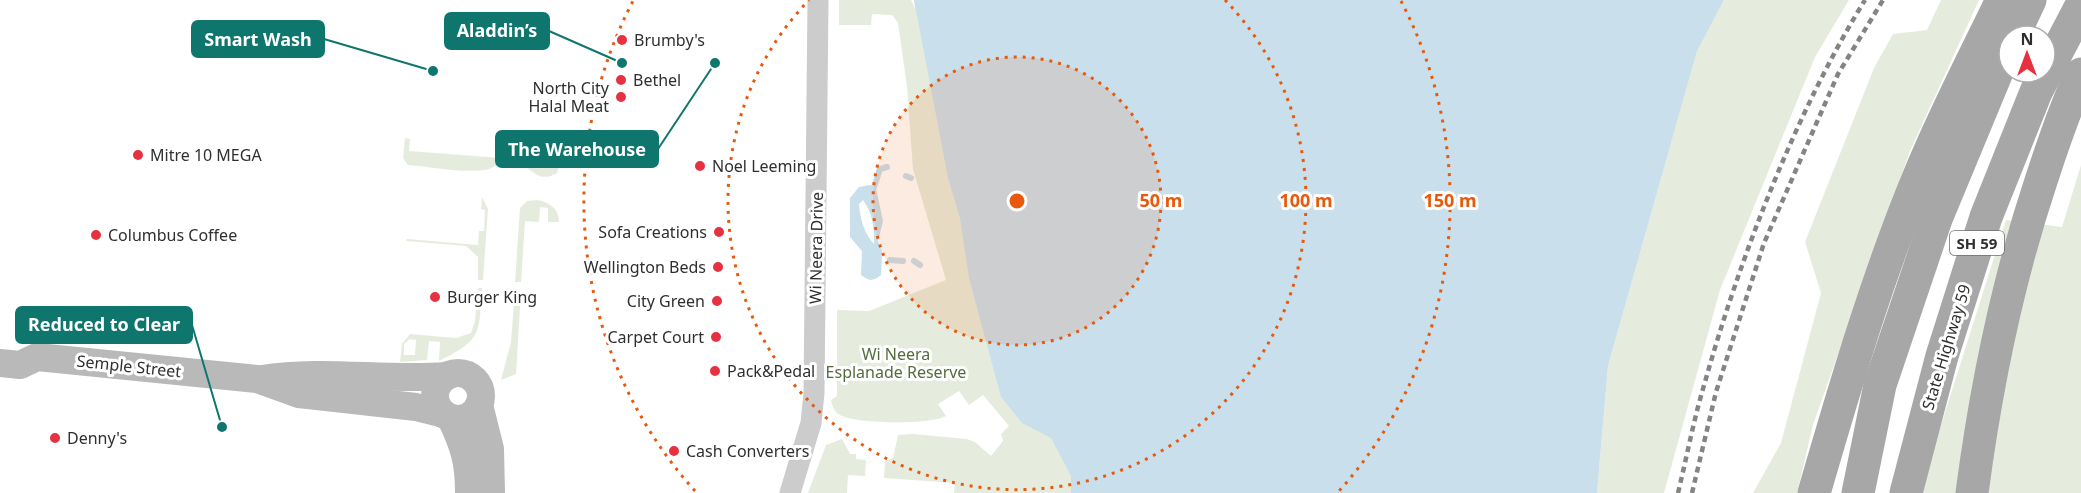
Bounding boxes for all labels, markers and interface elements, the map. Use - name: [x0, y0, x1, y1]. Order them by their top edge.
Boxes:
- callout: Aladdin’s: [445, 13, 549, 49]
- text: Aladdin’s: [457, 18, 537, 42]
- callout: Smart Wash: [192, 21, 324, 57]
- north arrow: [1997, 24, 2057, 84]
- text: Smart Wash: [204, 27, 312, 51]
- text: N: [2020, 28, 2034, 50]
- place label: Brumby's: [634, 29, 705, 51]
- marker: Brumby's: [615, 33, 629, 47]
- place label: Bethel: [633, 69, 681, 91]
- marker: Bethel: [614, 73, 628, 87]
- place label: North City Halal Meat: [528, 77, 610, 117]
- marker: North City Halal Meat: [614, 90, 628, 104]
- callout: The Warehouse: [496, 131, 658, 167]
- text: The Warehouse: [508, 137, 646, 161]
- place label: Mitre 10 MEGA: [150, 144, 262, 166]
- marker: Mitre 10 MEGA: [131, 148, 145, 162]
- place label: Noel Leeming: [712, 155, 816, 177]
- marker: Noel Leeming: [693, 159, 707, 173]
- text: 50 m: [1140, 188, 1182, 212]
- text: 100 m: [1279, 188, 1333, 212]
- text: 150 m: [1423, 188, 1477, 212]
- centre of rings: [1007, 191, 1027, 211]
- street label: Wi Neera Drive: [804, 192, 828, 304]
- place label: Sofa Creations: [598, 221, 707, 243]
- place label: Columbus Coffee: [108, 224, 237, 246]
- marker: Sofa Creations: [712, 225, 726, 239]
- marker: Columbus Coffee: [89, 228, 103, 242]
- road number: SH 59: [1950, 231, 2004, 255]
- place label: Wellington Beds: [584, 256, 706, 278]
- marker: Wellington Beds: [711, 260, 725, 274]
- street label: State Highway 59: [1916, 281, 1976, 413]
- place label: Burger King: [447, 286, 537, 308]
- marker: Burger King: [428, 290, 442, 304]
- place label: City Green: [627, 290, 705, 312]
- marker: City Green: [710, 294, 724, 308]
- callout: Reduced to Clear: [16, 307, 192, 343]
- text: Reduced to Clear: [28, 312, 180, 336]
- place label: Carpet Court: [607, 326, 704, 348]
- marker: Carpet Court: [709, 330, 723, 344]
- park label: Wi Neera Esplanade Reserve: [826, 343, 966, 383]
- street label: Semple Street: [76, 350, 182, 382]
- place label: Pack&Pedal: [727, 360, 815, 382]
- marker: Pack&Pedal: [708, 364, 722, 378]
- place label: Denny's: [67, 427, 127, 449]
- marker: Denny's: [48, 431, 62, 445]
- place label: Cash Converters: [686, 440, 809, 462]
- marker: Cash Converters: [667, 444, 681, 458]

